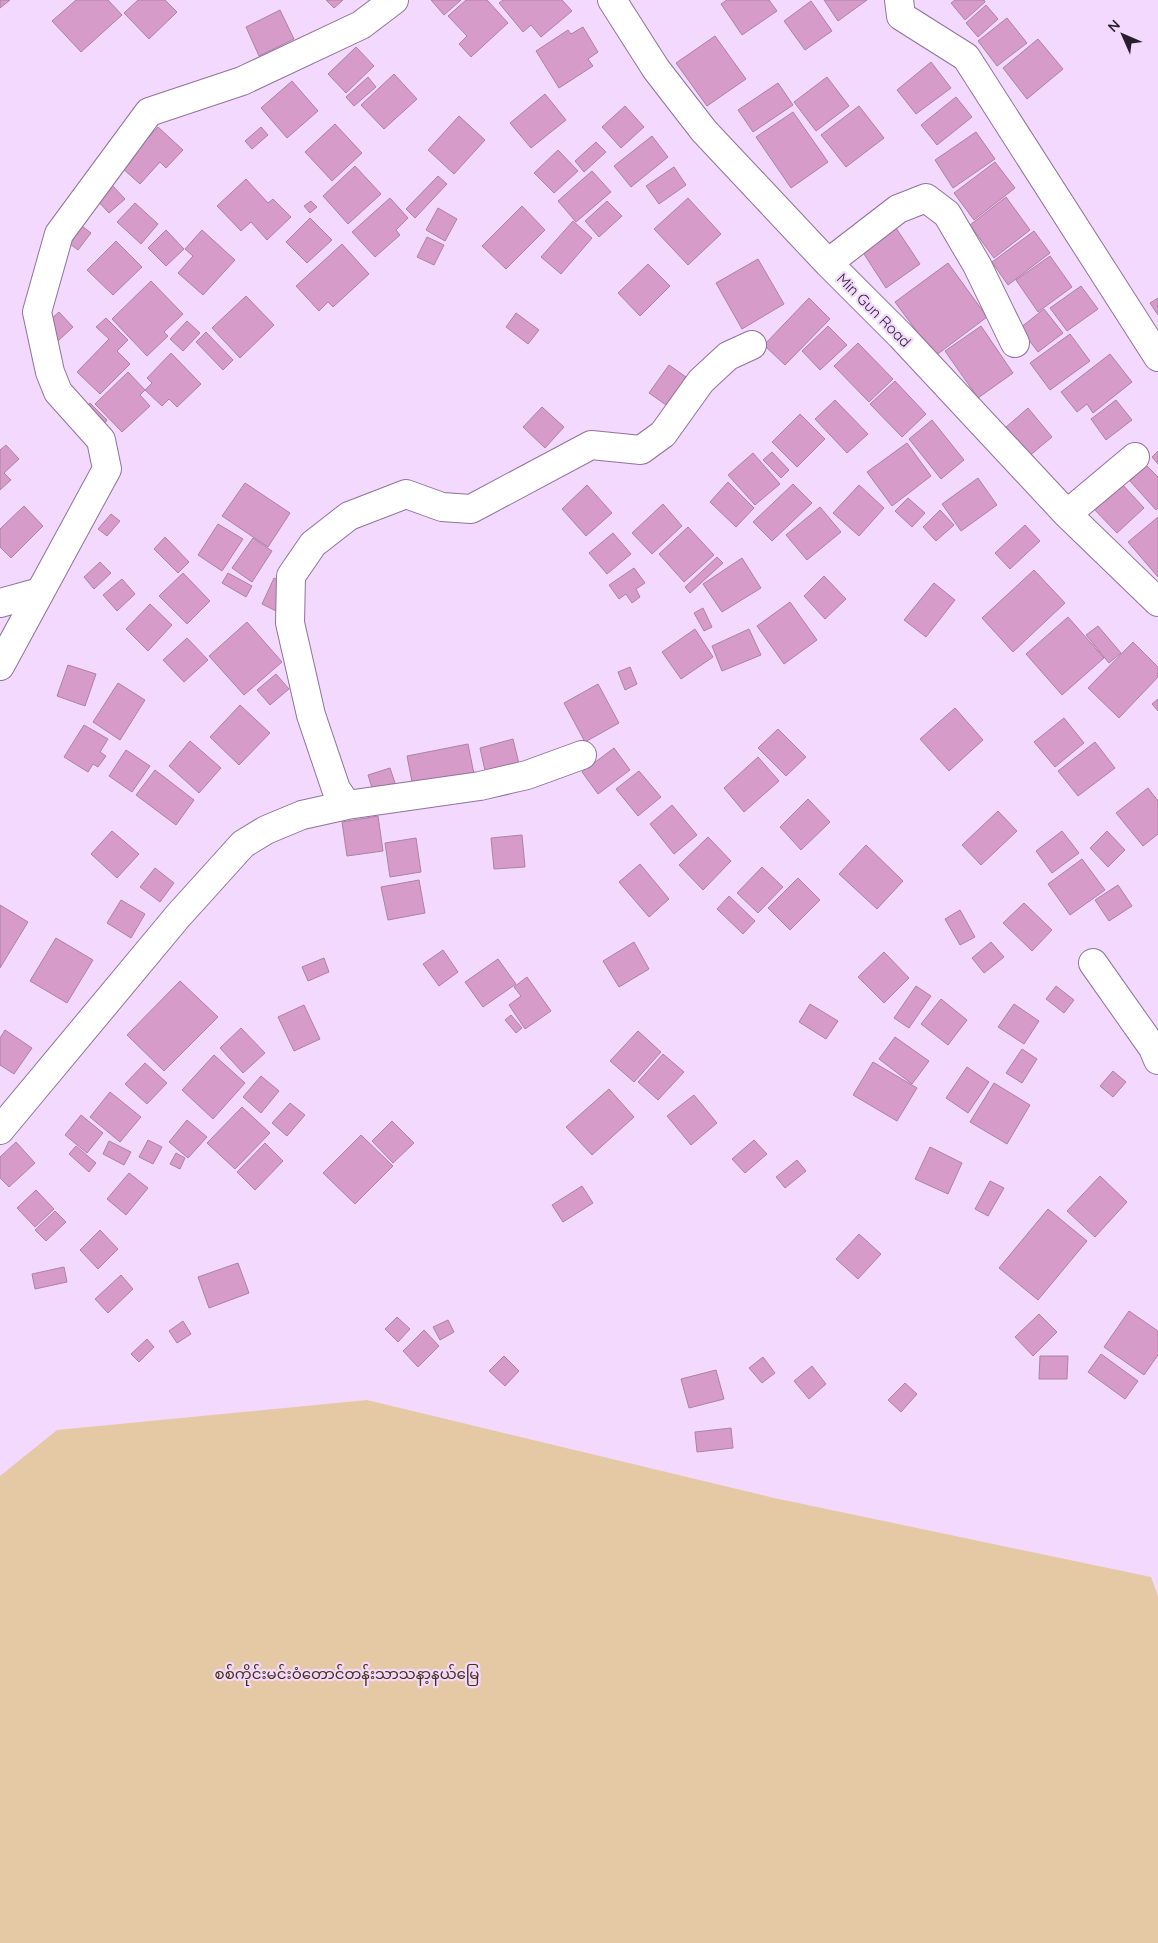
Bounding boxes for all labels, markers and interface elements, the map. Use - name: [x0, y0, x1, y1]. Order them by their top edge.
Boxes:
- north arrow: [1098, 10, 1148, 60]
- text: N: [1104, 16, 1124, 36]
- street label: Min Gun Road: [833, 269, 915, 351]
- park label: စစ်ကိုင်းမင်းဝံတောင်တန်းသာသနာ့နယ်မြေ: [215, 1664, 479, 1686]

